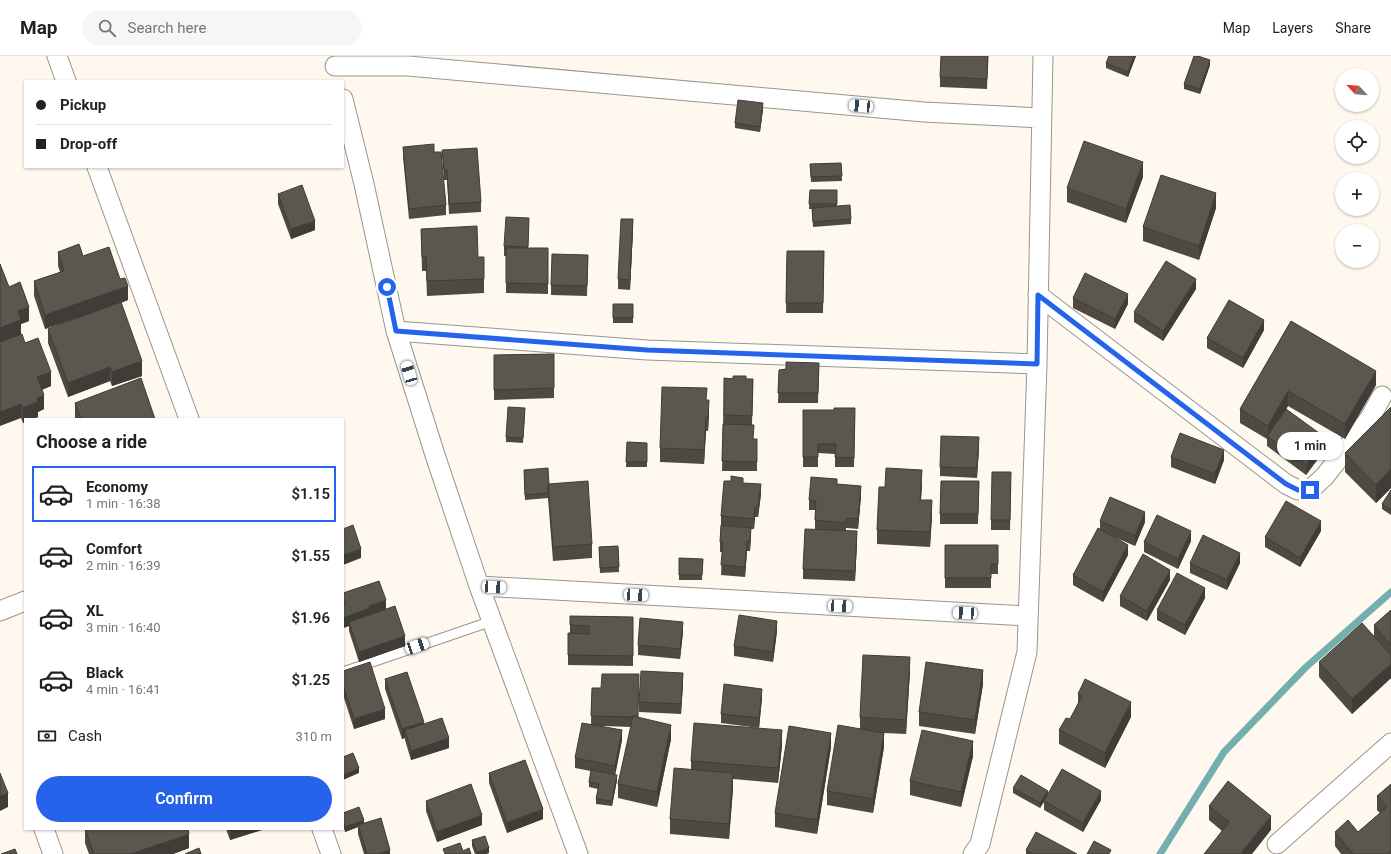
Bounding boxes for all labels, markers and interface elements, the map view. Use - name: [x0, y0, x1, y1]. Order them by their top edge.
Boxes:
- search box: [82, 10, 362, 46]
- text: Map: [20, 16, 58, 39]
- icon: search: [96, 17, 118, 39]
- text: Search here: [128, 19, 206, 37]
- text: Map: [1223, 20, 1250, 36]
- text: Layers: [1272, 20, 1313, 36]
- text: Share: [1335, 20, 1371, 36]
- north arrow: [1335, 68, 1379, 112]
- map controls: [1335, 68, 1379, 268]
- text: Pickup: [60, 96, 106, 114]
- car: [849, 99, 873, 113]
- button: locate: [1335, 120, 1379, 164]
- text: Drop-off: [60, 135, 117, 153]
- button: +: [1335, 172, 1379, 216]
- button: −: [1335, 224, 1379, 268]
- route start: [378, 278, 396, 296]
- car: [400, 360, 418, 386]
- text: Choose a ride: [36, 431, 147, 452]
- callout: 1 min: [1277, 432, 1343, 460]
- text: 1 min: [1294, 438, 1326, 453]
- icon: car: [38, 476, 74, 512]
- text: Economy: [86, 478, 148, 496]
- route end: [1301, 481, 1319, 499]
- text: $1.15: [291, 485, 330, 503]
- text: 1 min · 16:38: [86, 496, 161, 511]
- icon: car: [38, 538, 74, 574]
- text: Comfort: [86, 540, 142, 558]
- text: $1.55: [291, 547, 330, 565]
- text: 2 min · 16:39: [86, 558, 161, 573]
- car: [482, 580, 506, 594]
- car: [624, 588, 648, 602]
- car: [828, 599, 852, 613]
- icon: car: [38, 600, 74, 636]
- text: XL: [86, 602, 104, 620]
- car: [953, 606, 977, 620]
- text: $1.96: [291, 609, 330, 627]
- text: 3 min · 16:40: [86, 620, 161, 635]
- car: [404, 636, 430, 656]
- icon: car: [38, 662, 74, 698]
- text: Black: [86, 664, 123, 682]
- text: $1.25: [291, 671, 330, 689]
- text: 4 min · 16:41: [86, 682, 161, 697]
- icon: cash: [36, 725, 58, 747]
- text: Cash: [68, 727, 102, 745]
- text: 310 m: [295, 729, 332, 744]
- button: Confirm: [36, 776, 332, 822]

